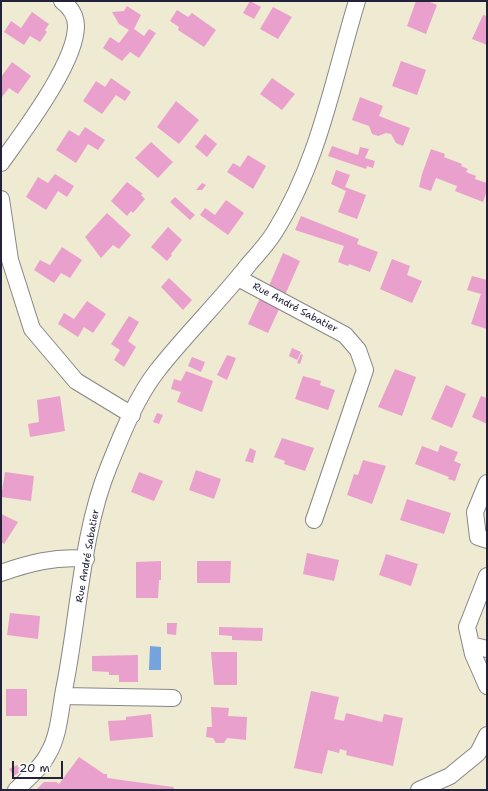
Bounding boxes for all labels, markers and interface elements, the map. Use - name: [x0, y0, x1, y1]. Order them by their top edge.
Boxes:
- street label: Rue André Sabatier: [250, 280, 340, 336]
- street label: Rue André Sabatier: [74, 508, 102, 604]
- scale bar: [14, 753, 65, 779]
- text: 20 m: [19, 760, 50, 776]

